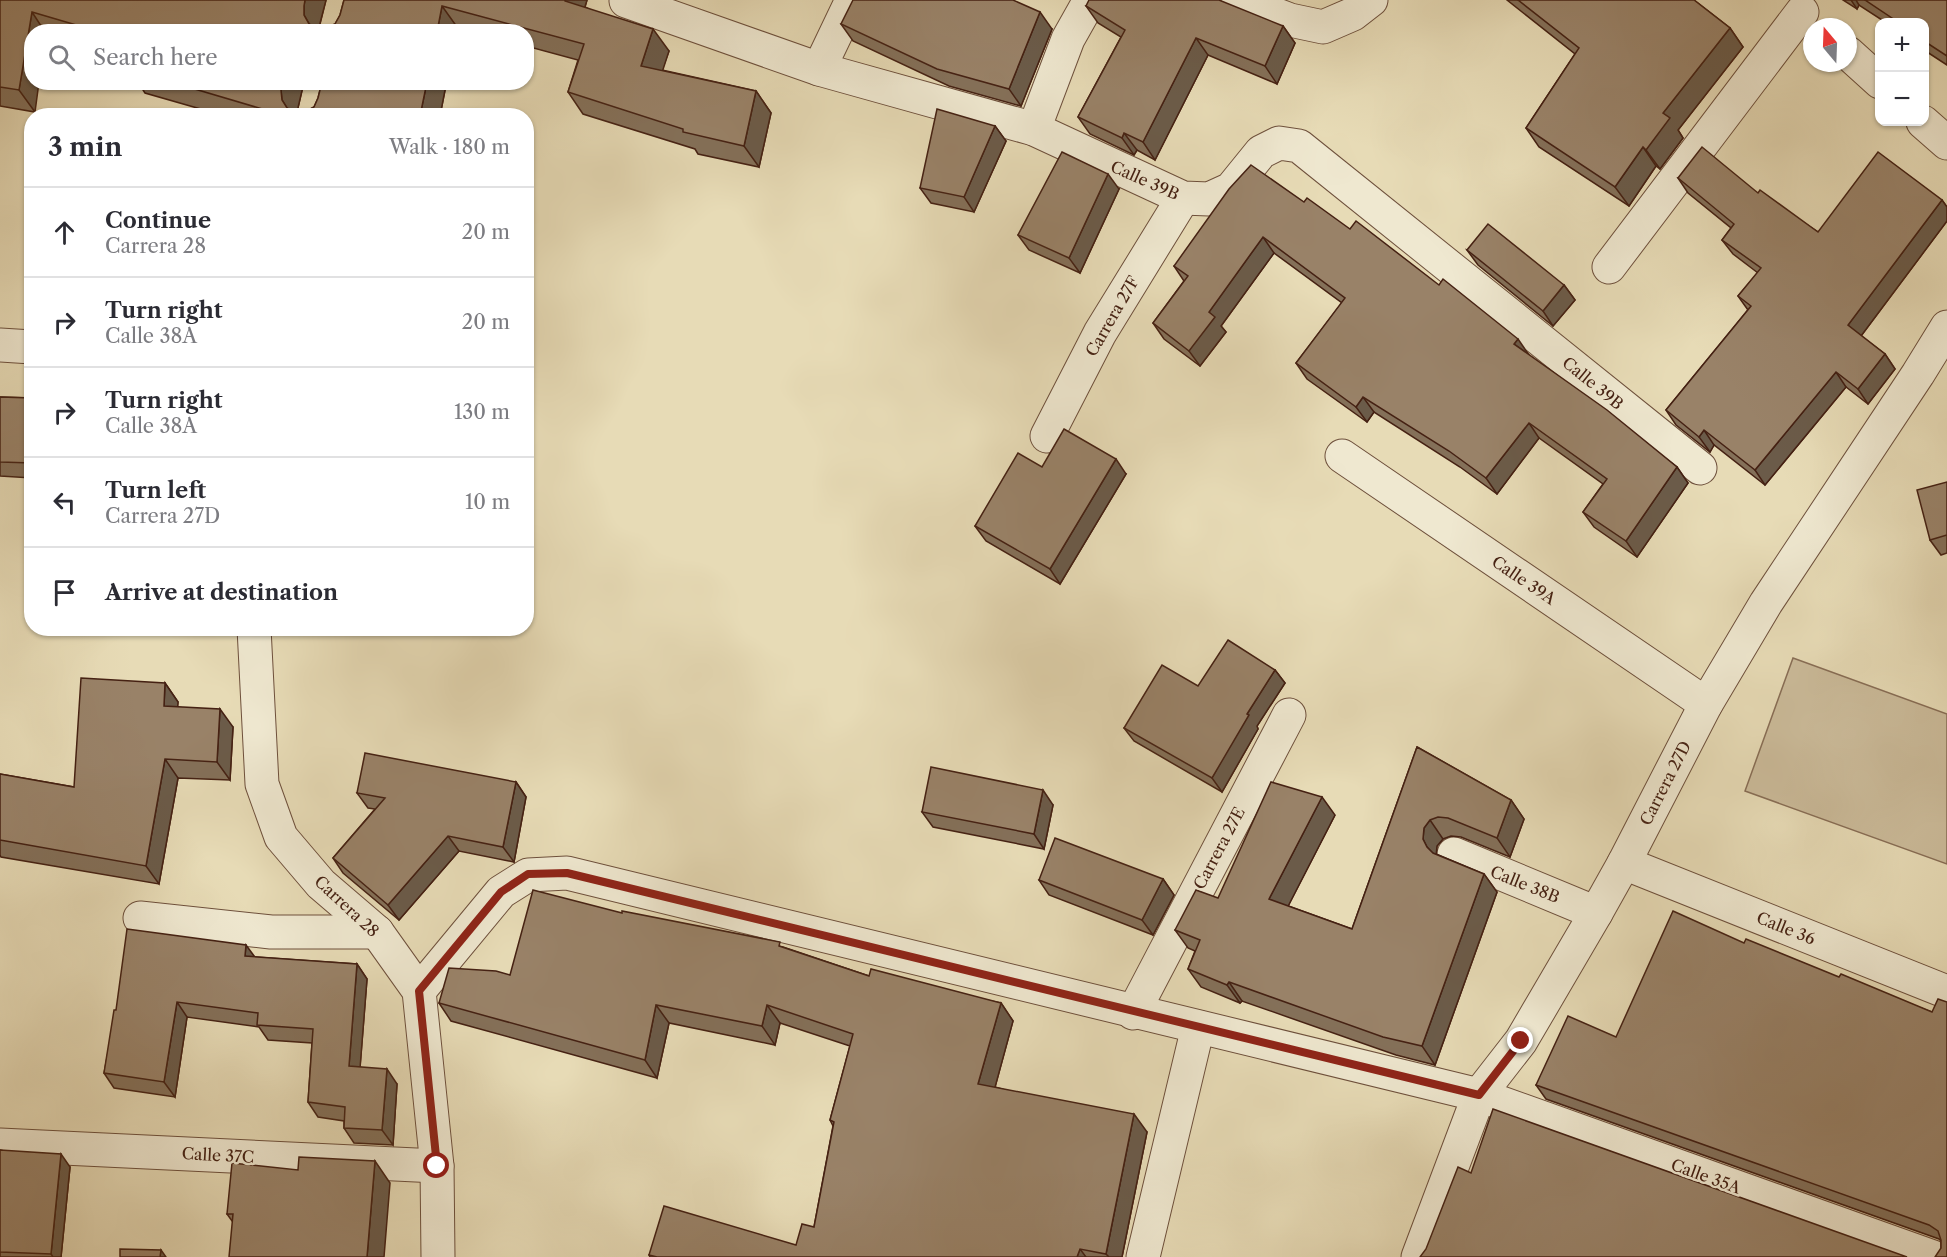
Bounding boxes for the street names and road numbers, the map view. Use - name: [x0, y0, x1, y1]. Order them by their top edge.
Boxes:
- street label: Calle 39B: [1108, 156, 1182, 204]
- street label: Carrera 27F: [1081, 272, 1143, 360]
- street label: Calle 39B: [1558, 352, 1628, 414]
- street label: Calle 39A: [1488, 551, 1561, 609]
- street label: Carrera 27D: [1635, 737, 1695, 829]
- street label: Carrera 27E: [1189, 803, 1249, 893]
- street label: Calle 38B: [1487, 861, 1563, 907]
- street label: Carrera 28: [311, 871, 383, 941]
- street label: Calle 36: [1754, 907, 1818, 949]
- street label: Calle 37C: [181, 1143, 255, 1167]
- street label: Calle 35A: [1668, 1154, 1745, 1198]

